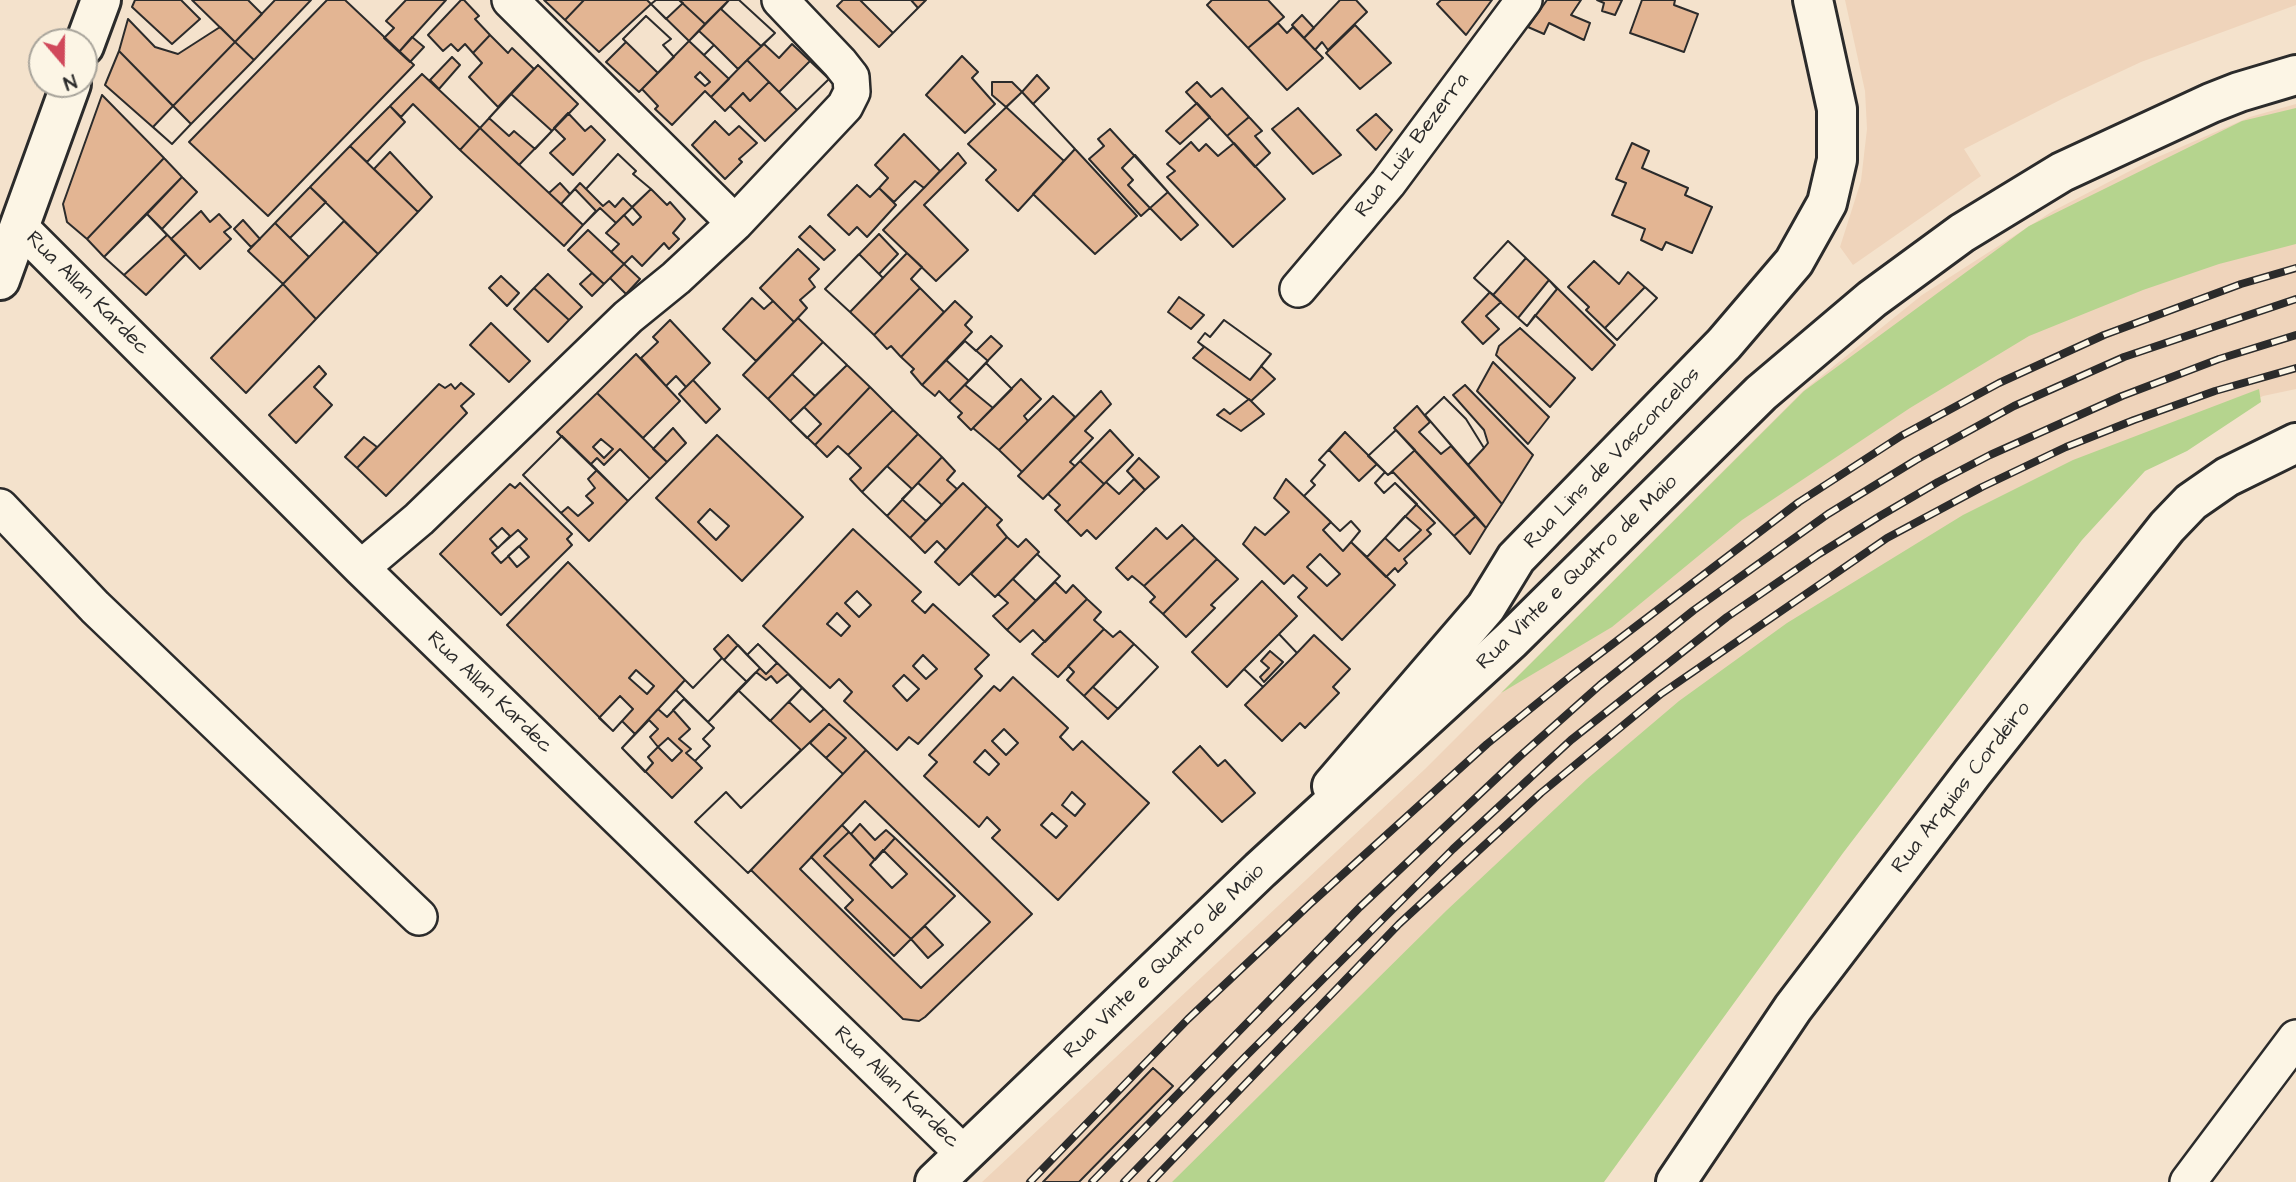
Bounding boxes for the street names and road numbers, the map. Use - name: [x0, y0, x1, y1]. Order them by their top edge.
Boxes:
- street label: Rua Luiz Bezerra: [1351, 69, 1475, 223]
- street label: Rua Allan Kardec: [20, 227, 154, 361]
- street label: Rua Lins de Vasconcelos: [1520, 363, 1706, 555]
- street label: Rua Vinte e Quatro de Maio: [1472, 470, 1684, 676]
- street label: Rua Allan Kardec: [421, 627, 557, 759]
- street label: Rua Arquias Cordeiro: [1887, 697, 2037, 879]
- street label: Rua Vinte e Quatro de Maio: [1059, 859, 1271, 1065]
- street label: Rua Allan Kardec: [828, 1022, 964, 1154]

